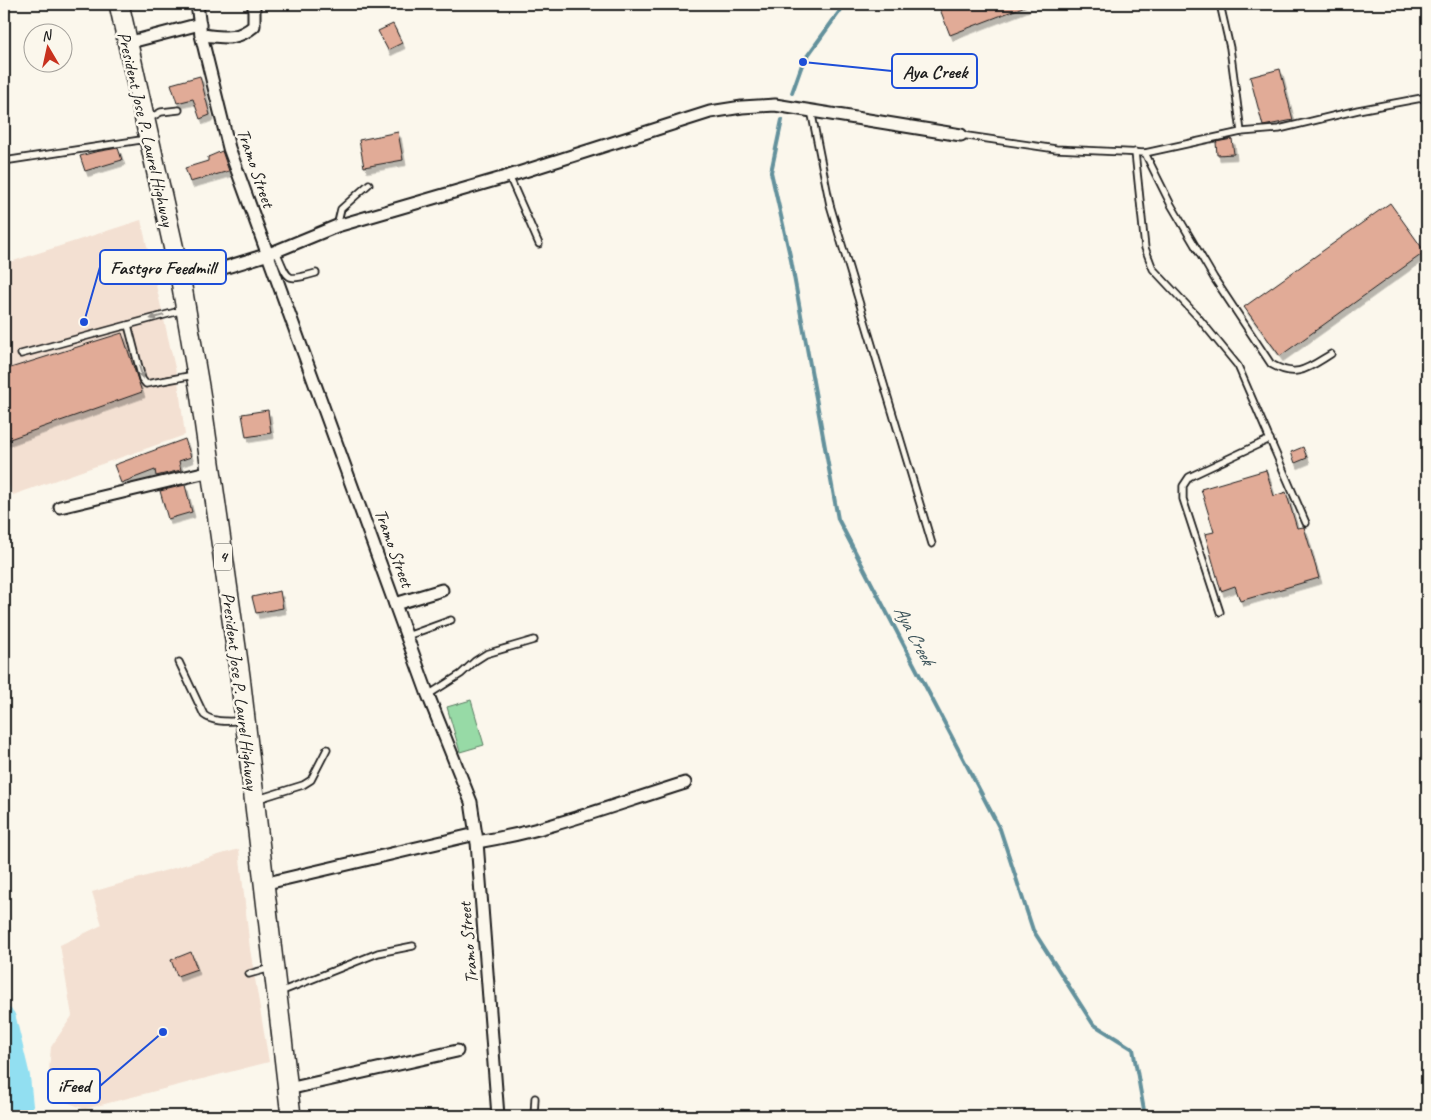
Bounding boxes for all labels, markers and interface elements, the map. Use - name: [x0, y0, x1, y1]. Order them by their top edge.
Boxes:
- north arrow: [22, 22, 72, 72]
- text: N: [40, 26, 54, 45]
- street label: President Jose P. Laurel Highway: [113, 30, 180, 230]
- callout: Aya Creek: [892, 54, 977, 88]
- text: Aya Creek: [903, 60, 969, 84]
- street label: Tramo Street: [232, 126, 280, 212]
- callout: Fastgro Feedmill: [100, 250, 226, 284]
- text: Fastgro Feedmill: [110, 256, 219, 280]
- one-way arrow: [149, 313, 164, 321]
- one-way arrow: [137, 365, 145, 380]
- street label: Tramo Street: [370, 506, 419, 592]
- road number: 4: [214, 544, 232, 570]
- street label: President Jose P. Laurel Highway: [217, 591, 263, 793]
- water label: Aya Creek: [888, 601, 941, 672]
- street label: Tramo Street: [453, 899, 483, 985]
- callout: iFeed: [48, 1069, 100, 1103]
- text: iFeed: [58, 1074, 94, 1098]

